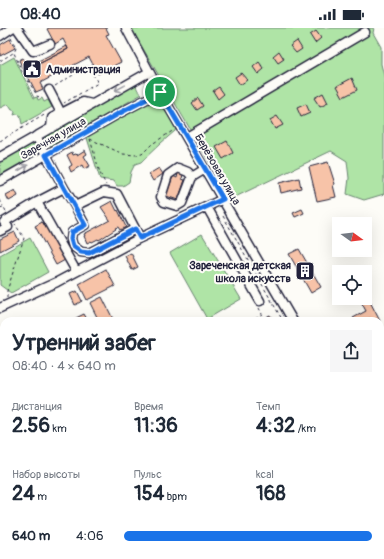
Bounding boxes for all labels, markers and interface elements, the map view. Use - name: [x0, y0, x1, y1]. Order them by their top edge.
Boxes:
- text: 08:40: [20, 5, 61, 24]
- public building icon: Администрация: [21, 58, 43, 80]
- place label: Администрация: [46, 63, 120, 76]
- pin: [143, 75, 177, 109]
- icon: arrive: [149, 81, 171, 103]
- one-way arrow: [115, 84, 127, 92]
- street label: Заречная улица: [18, 114, 88, 162]
- street label: Берёзовая улица: [192, 131, 243, 207]
- one-way arrow: [17, 163, 29, 171]
- north arrow: [332, 217, 372, 257]
- map controls: [332, 217, 372, 305]
- place label: Зареченская детская школа искусств: [189, 259, 292, 285]
- building icon: Зареченская детская школа искусств: [294, 260, 316, 282]
- button: locate: [332, 265, 372, 305]
- text: Утренний забег: [12, 329, 156, 357]
- button: share: [330, 330, 372, 372]
- text: 08:40 · 4 × 640 m: [12, 358, 116, 374]
- text: Дистанция: [12, 400, 62, 413]
- text: Время: [134, 400, 163, 413]
- text: Темп: [256, 400, 280, 413]
- text: 2.56: [12, 413, 50, 438]
- text: 11:36: [134, 413, 178, 438]
- text: 4:32: [256, 413, 295, 438]
- text: km: [50, 422, 67, 435]
- text: /km: [295, 422, 316, 435]
- text: Набор высоты: [12, 468, 80, 481]
- text: Пульс: [134, 468, 162, 481]
- text: kcal: [256, 468, 274, 481]
- text: 24: [12, 481, 35, 506]
- text: 154: [134, 481, 164, 506]
- text: 168: [256, 481, 286, 506]
- text: m: [35, 490, 47, 503]
- text: bpm: [164, 490, 187, 503]
- text: 640 m: [12, 528, 50, 544]
- text: 4:06: [76, 528, 103, 544]

